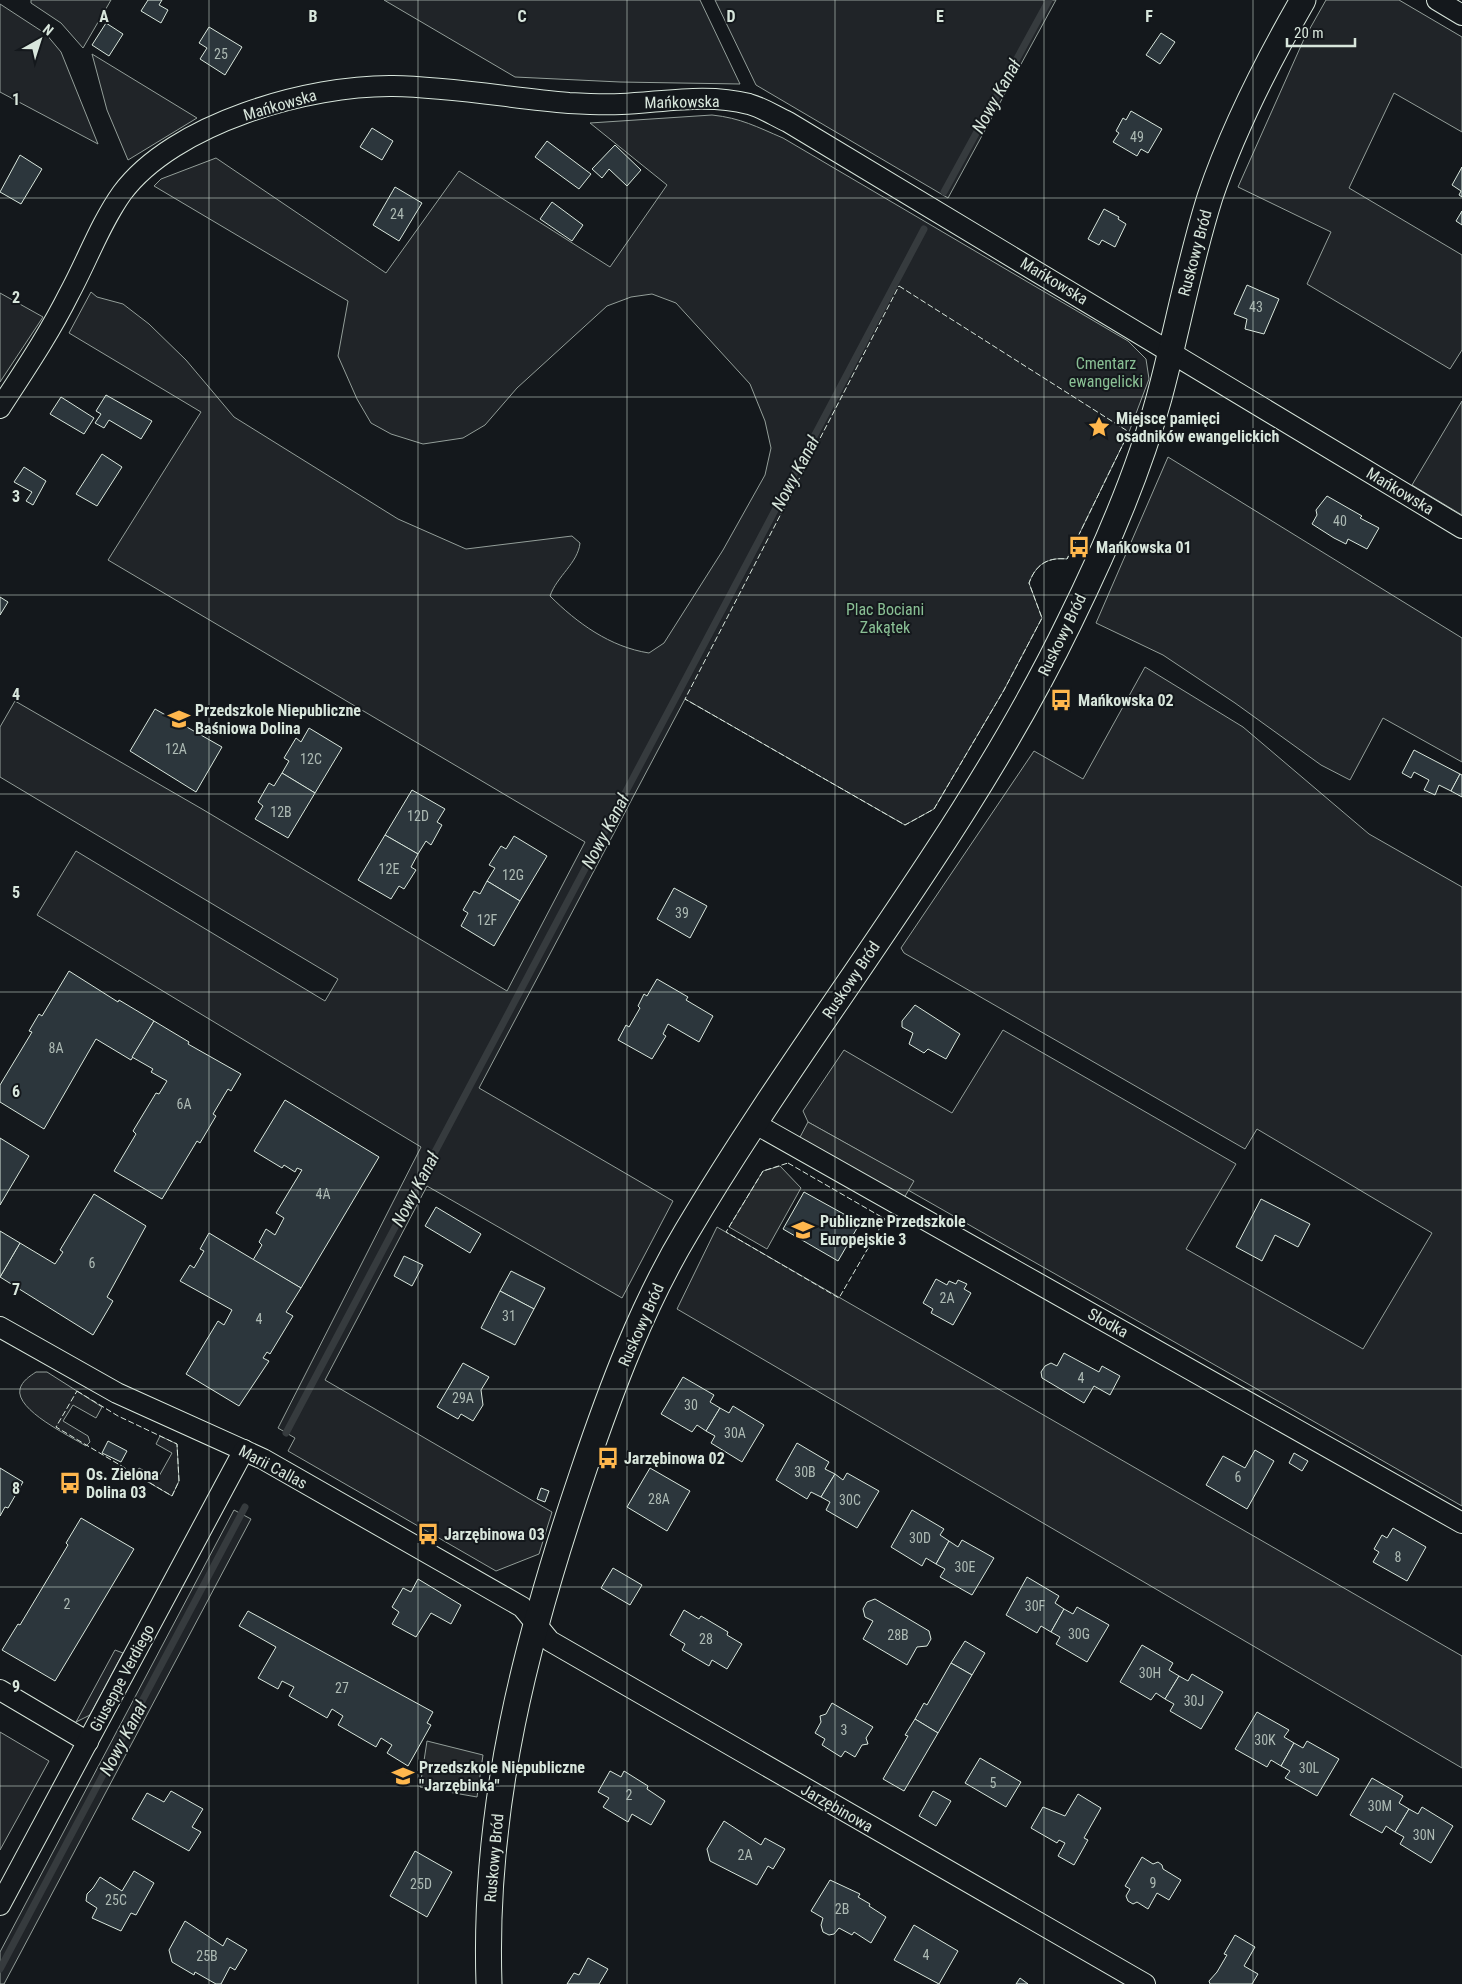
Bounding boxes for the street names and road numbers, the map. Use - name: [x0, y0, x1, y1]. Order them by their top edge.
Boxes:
- street label: Mańkowska: [241, 85, 319, 125]
- street label: Mańkowska: [644, 92, 720, 112]
- street label: Ruskowy Bród: [1174, 208, 1216, 298]
- street label: Mańkowska: [1017, 253, 1091, 309]
- street label: Mańkowska: [1363, 463, 1437, 519]
- street label: Ruskowy Bród: [1034, 591, 1090, 679]
- street label: Ruskowy Bród: [818, 938, 884, 1022]
- street label: Ruskowy Bród: [614, 1281, 668, 1369]
- street label: Słodka: [1085, 1304, 1131, 1342]
- street label: Marii Callas: [236, 1441, 310, 1493]
- street label: Giuseppe Verdiego: [86, 1621, 158, 1735]
- street label: Jarzębinowa: [798, 1780, 876, 1836]
- street label: Ruskowy Bród: [481, 1813, 507, 1903]

